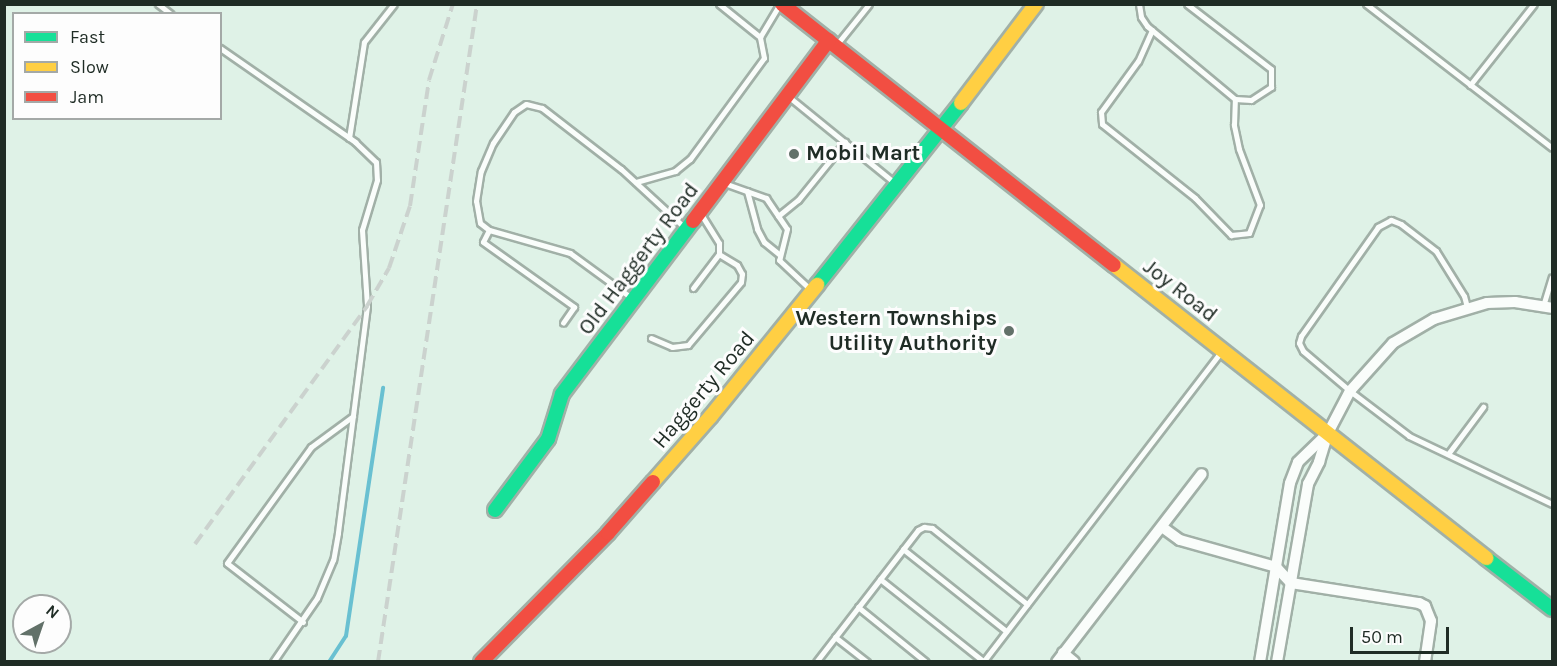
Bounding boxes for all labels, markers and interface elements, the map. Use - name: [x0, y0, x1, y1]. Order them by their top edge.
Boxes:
- legend: [12, 12, 222, 120]
- text: Fast: [70, 26, 105, 48]
- text: Slow: [70, 56, 109, 78]
- text: Jam: [70, 86, 104, 108]
- place label: Mobil Mart: [806, 141, 920, 167]
- marker: Mobil Mart: [787, 147, 801, 161]
- street label: Old Haggerty Road: [573, 178, 705, 340]
- street label: Joy Road: [1138, 254, 1222, 328]
- place label: Western Townships Utility Authority: [795, 305, 997, 356]
- marker: Western Townships Utility Authority: [1002, 324, 1016, 338]
- street label: Haggerty Road: [647, 326, 761, 454]
- north arrow: [12, 594, 72, 654]
- text: N: [42, 600, 63, 622]
- scale bar: [1353, 615, 1452, 653]
- text: 50 m: [1361, 626, 1403, 648]

